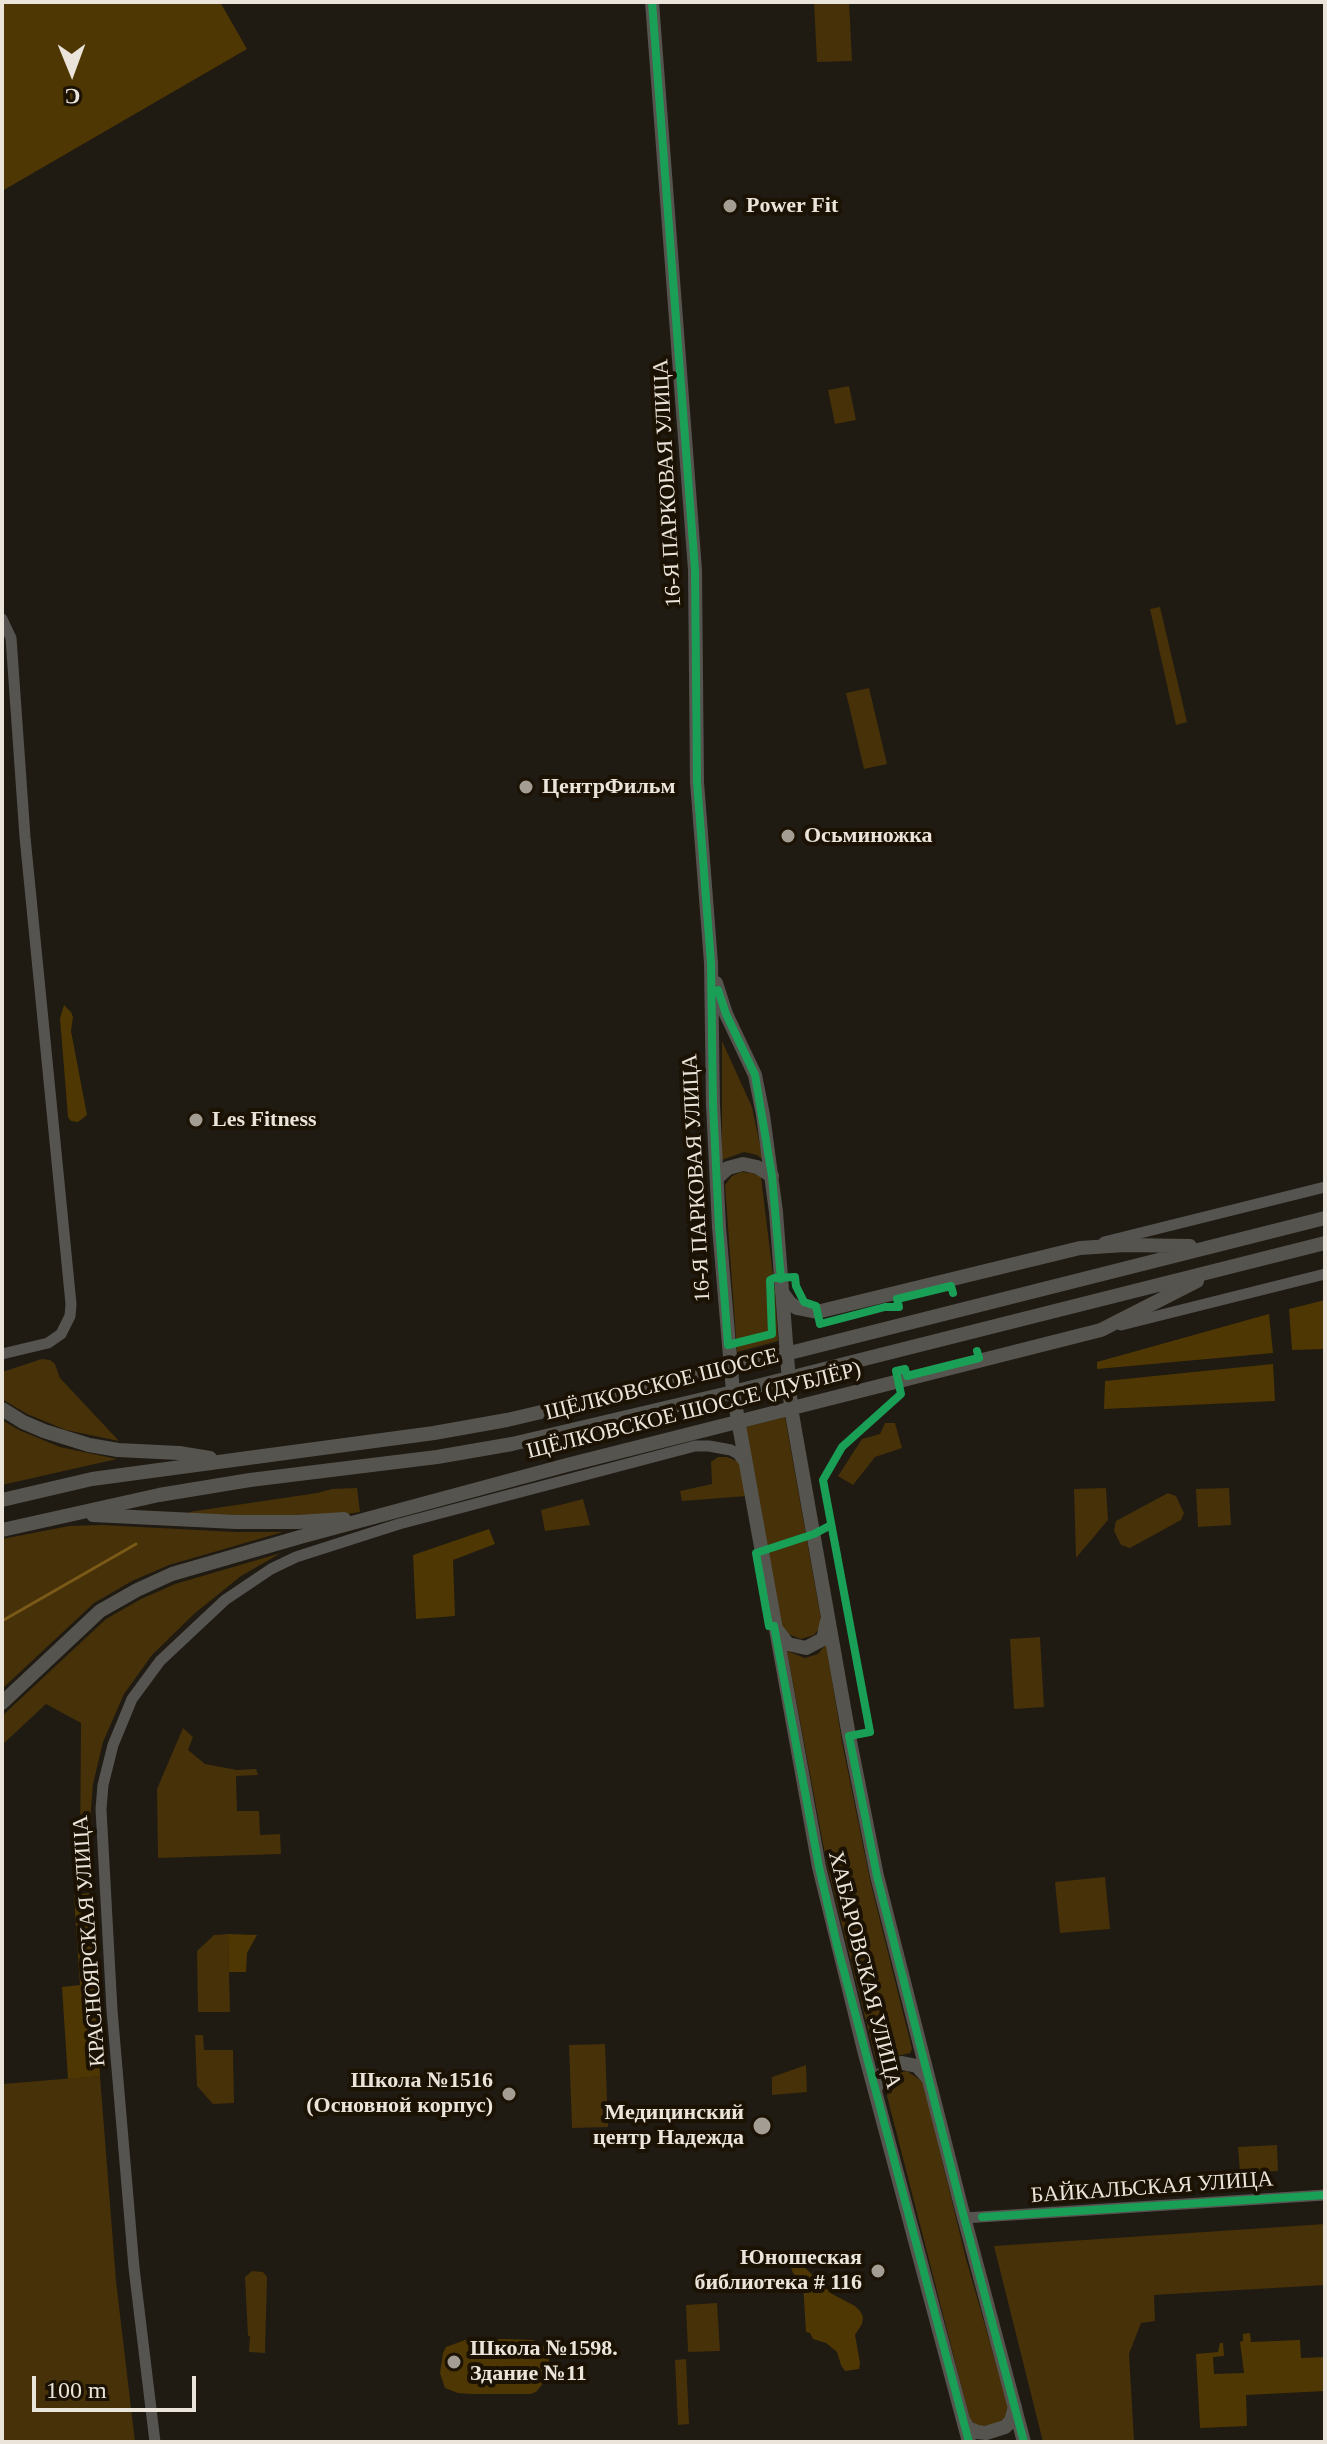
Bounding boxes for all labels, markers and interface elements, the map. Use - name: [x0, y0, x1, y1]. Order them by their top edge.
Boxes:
- north arrow: [32, 32, 112, 112]
- text: С: [64, 84, 81, 109]
- place label: Power Fit: [746, 193, 838, 219]
- marker: Power Fit: [721, 197, 739, 215]
- street label: 16-Я ПАРКОВАЯ УЛИЦА: [648, 358, 688, 608]
- place label: ЦентрФильм: [542, 774, 675, 800]
- marker: ЦентрФильм: [517, 778, 535, 796]
- place label: Осьминожка: [804, 823, 933, 849]
- marker: Осьминожка: [779, 827, 797, 845]
- street label: 16-Я ПАРКОВАЯ УЛИЦА: [677, 1053, 717, 1303]
- place label: Les Fitness: [212, 1107, 316, 1133]
- marker: Les Fitness: [187, 1111, 205, 1129]
- street label: ЩЁЛКОВСКОЕ ШОССЕ: [542, 1343, 782, 1427]
- street label: ЩЁЛКОВСКОЕ ШОССЕ (ДУБЛЁР): [524, 1357, 864, 1465]
- street label: КРАСНОЯРСКАЯ УЛИЦА: [68, 1814, 112, 2068]
- street label: ХАБАРОВСКАЯ УЛИЦА: [822, 1848, 906, 2092]
- place label: Школа №1516 (Основной корпус): [306, 2068, 493, 2120]
- marker: Школа №1516 (Основной корпус): [500, 2085, 518, 2103]
- place label: Медицинский центр Надежда: [593, 2100, 744, 2152]
- marker: Медицинский центр Надежда: [751, 2115, 773, 2137]
- street label: БАЙКАЛЬСКАЯ УЛИЦА: [1030, 2166, 1274, 2210]
- place label: Юношеская библиотека # 116: [694, 2245, 862, 2296]
- marker: Юношеская библиотека # 116: [869, 2262, 887, 2280]
- place label: Школа №1598. Здание №11: [470, 2336, 618, 2388]
- marker: Школа №1598. Здание №11: [445, 2353, 463, 2371]
- scale bar: [36, 2360, 200, 2410]
- text: 100 m: [46, 2377, 107, 2403]

